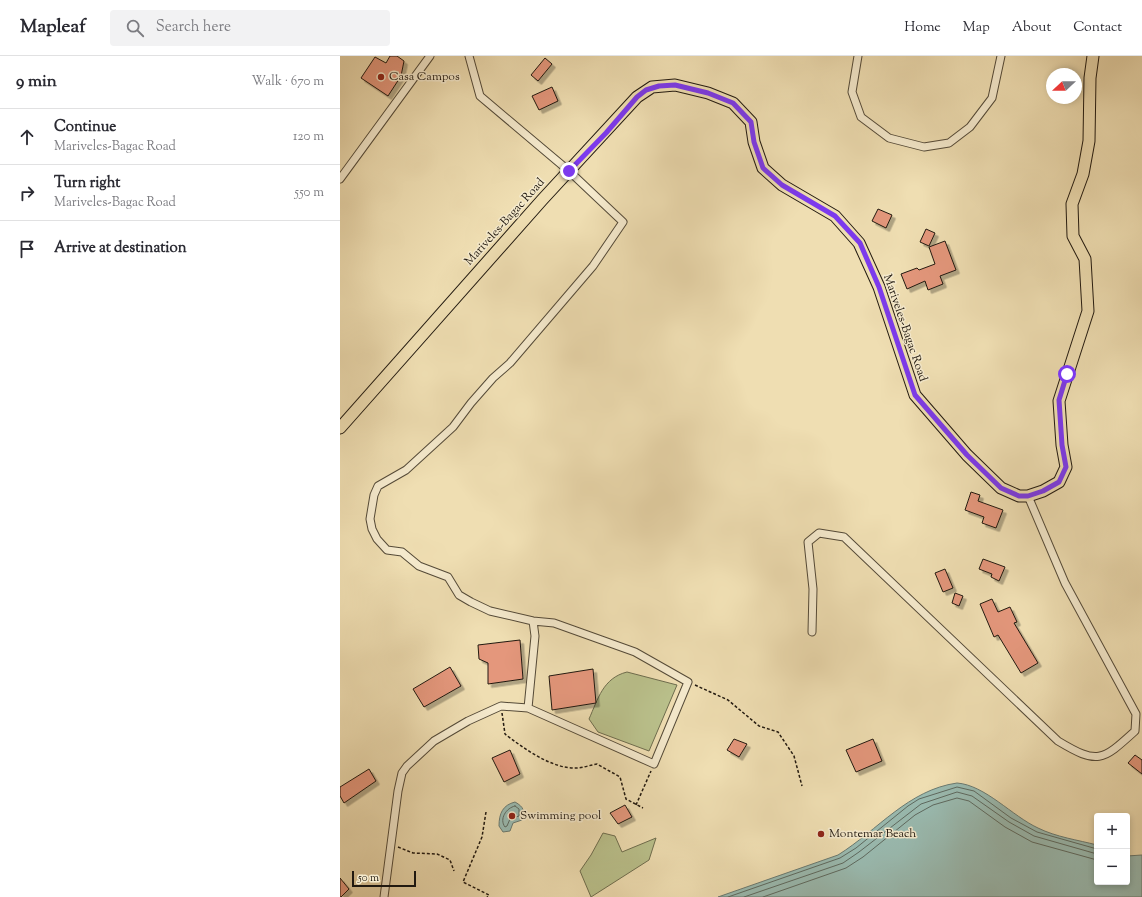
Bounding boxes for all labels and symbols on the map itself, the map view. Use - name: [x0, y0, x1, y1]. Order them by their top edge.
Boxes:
- place label: Casa Campos: [389, 68, 460, 86]
- north arrow: [1046, 68, 1082, 104]
- marker: Casa Campos: [376, 72, 386, 82]
- route end: [560, 162, 578, 180]
- street label: Mariveles-Bagac Road: [461, 174, 549, 270]
- street label: Mariveles-Bagac Road: [878, 272, 932, 384]
- route start: [1058, 365, 1076, 383]
- place label: Swimming pool: [520, 807, 602, 825]
- marker: Swimming pool: [507, 811, 517, 821]
- place label: Montemar Beach: [829, 825, 916, 843]
- marker: Montemar Beach: [816, 829, 826, 839]
- scale bar: [352, 869, 416, 888]

